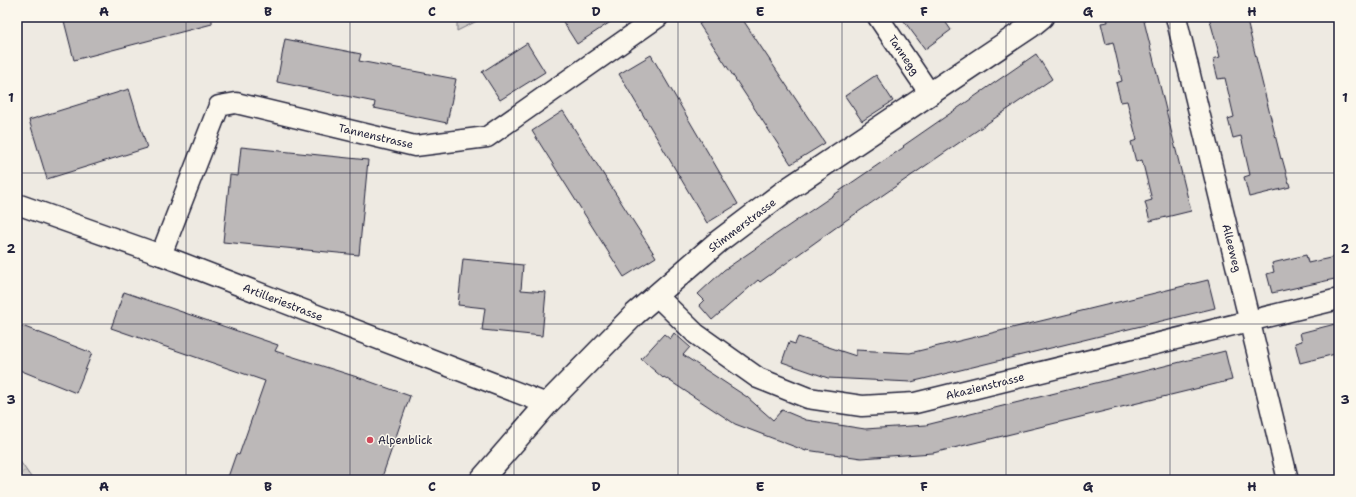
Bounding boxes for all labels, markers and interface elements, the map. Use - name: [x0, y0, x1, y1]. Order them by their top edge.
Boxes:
- text: A: [99, 3, 109, 20]
- text: B: [264, 3, 272, 20]
- text: C: [428, 3, 436, 20]
- text: D: [591, 3, 601, 20]
- text: E: [756, 3, 765, 20]
- text: F: [920, 3, 928, 20]
- text: G: [1083, 3, 1094, 20]
- text: H: [1247, 3, 1257, 20]
- street label: Tannegg: [885, 32, 923, 78]
- text: 1: [8, 89, 14, 106]
- text: 1: [1342, 89, 1348, 106]
- street label: Tannenstrasse: [337, 121, 415, 152]
- street label: Stimmerstrasse: [705, 195, 779, 256]
- street label: Alleeweg: [1218, 223, 1245, 274]
- text: 2: [6, 240, 16, 257]
- text: 2: [1340, 240, 1350, 257]
- street label: Artilleriestrasse: [241, 280, 325, 325]
- street label: Akazienstrasse: [944, 369, 1026, 404]
- text: 3: [6, 391, 16, 408]
- text: 3: [1340, 391, 1350, 408]
- place label: Alpenblick: [378, 433, 433, 448]
- marker: Alpenblick: [365, 435, 375, 445]
- text: A: [99, 478, 109, 495]
- text: B: [264, 478, 272, 495]
- text: C: [428, 478, 436, 495]
- text: D: [591, 478, 601, 495]
- text: E: [756, 478, 765, 495]
- text: F: [920, 478, 928, 495]
- text: G: [1083, 478, 1094, 495]
- text: H: [1247, 478, 1257, 495]

